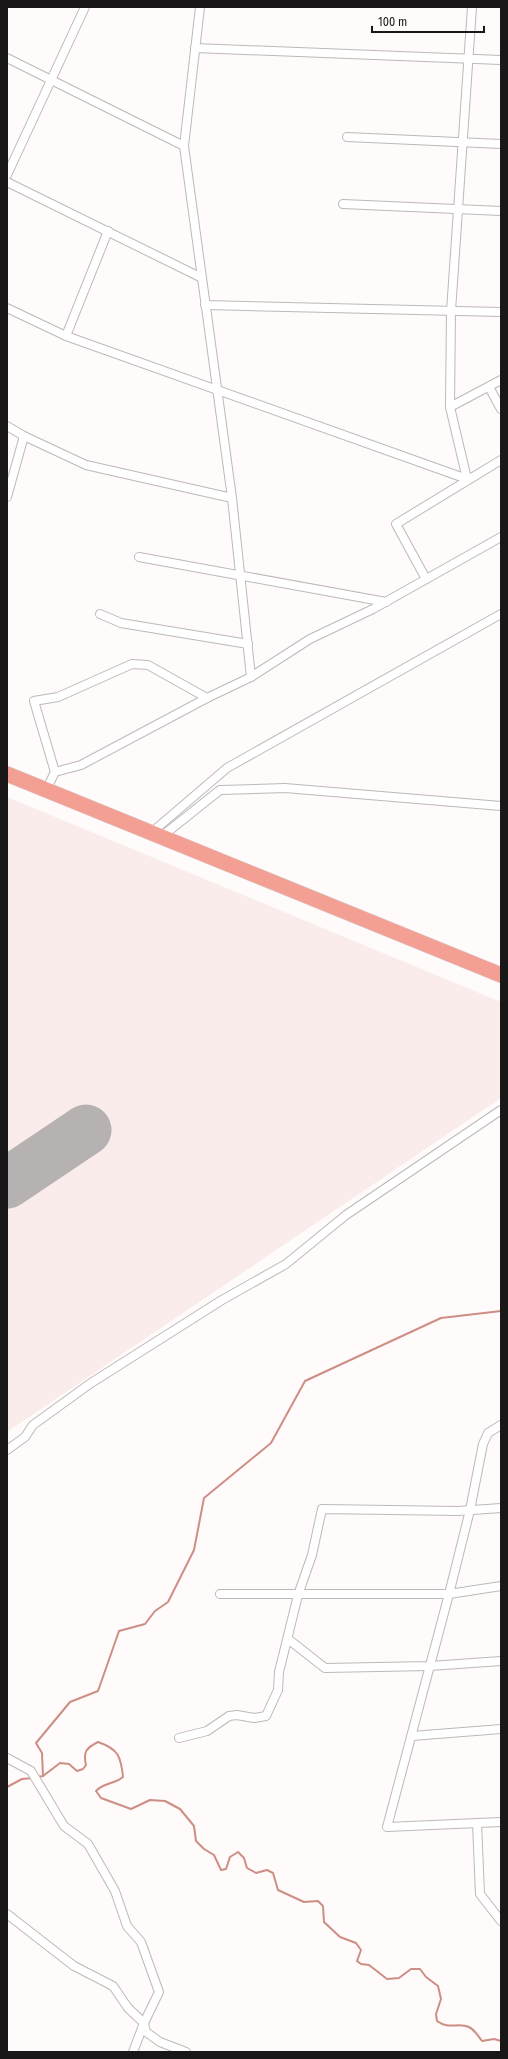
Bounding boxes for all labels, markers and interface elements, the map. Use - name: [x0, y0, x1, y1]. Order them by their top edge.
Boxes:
- scale bar: [372, 8, 484, 34]
- text: 100 m: [378, 15, 407, 29]

